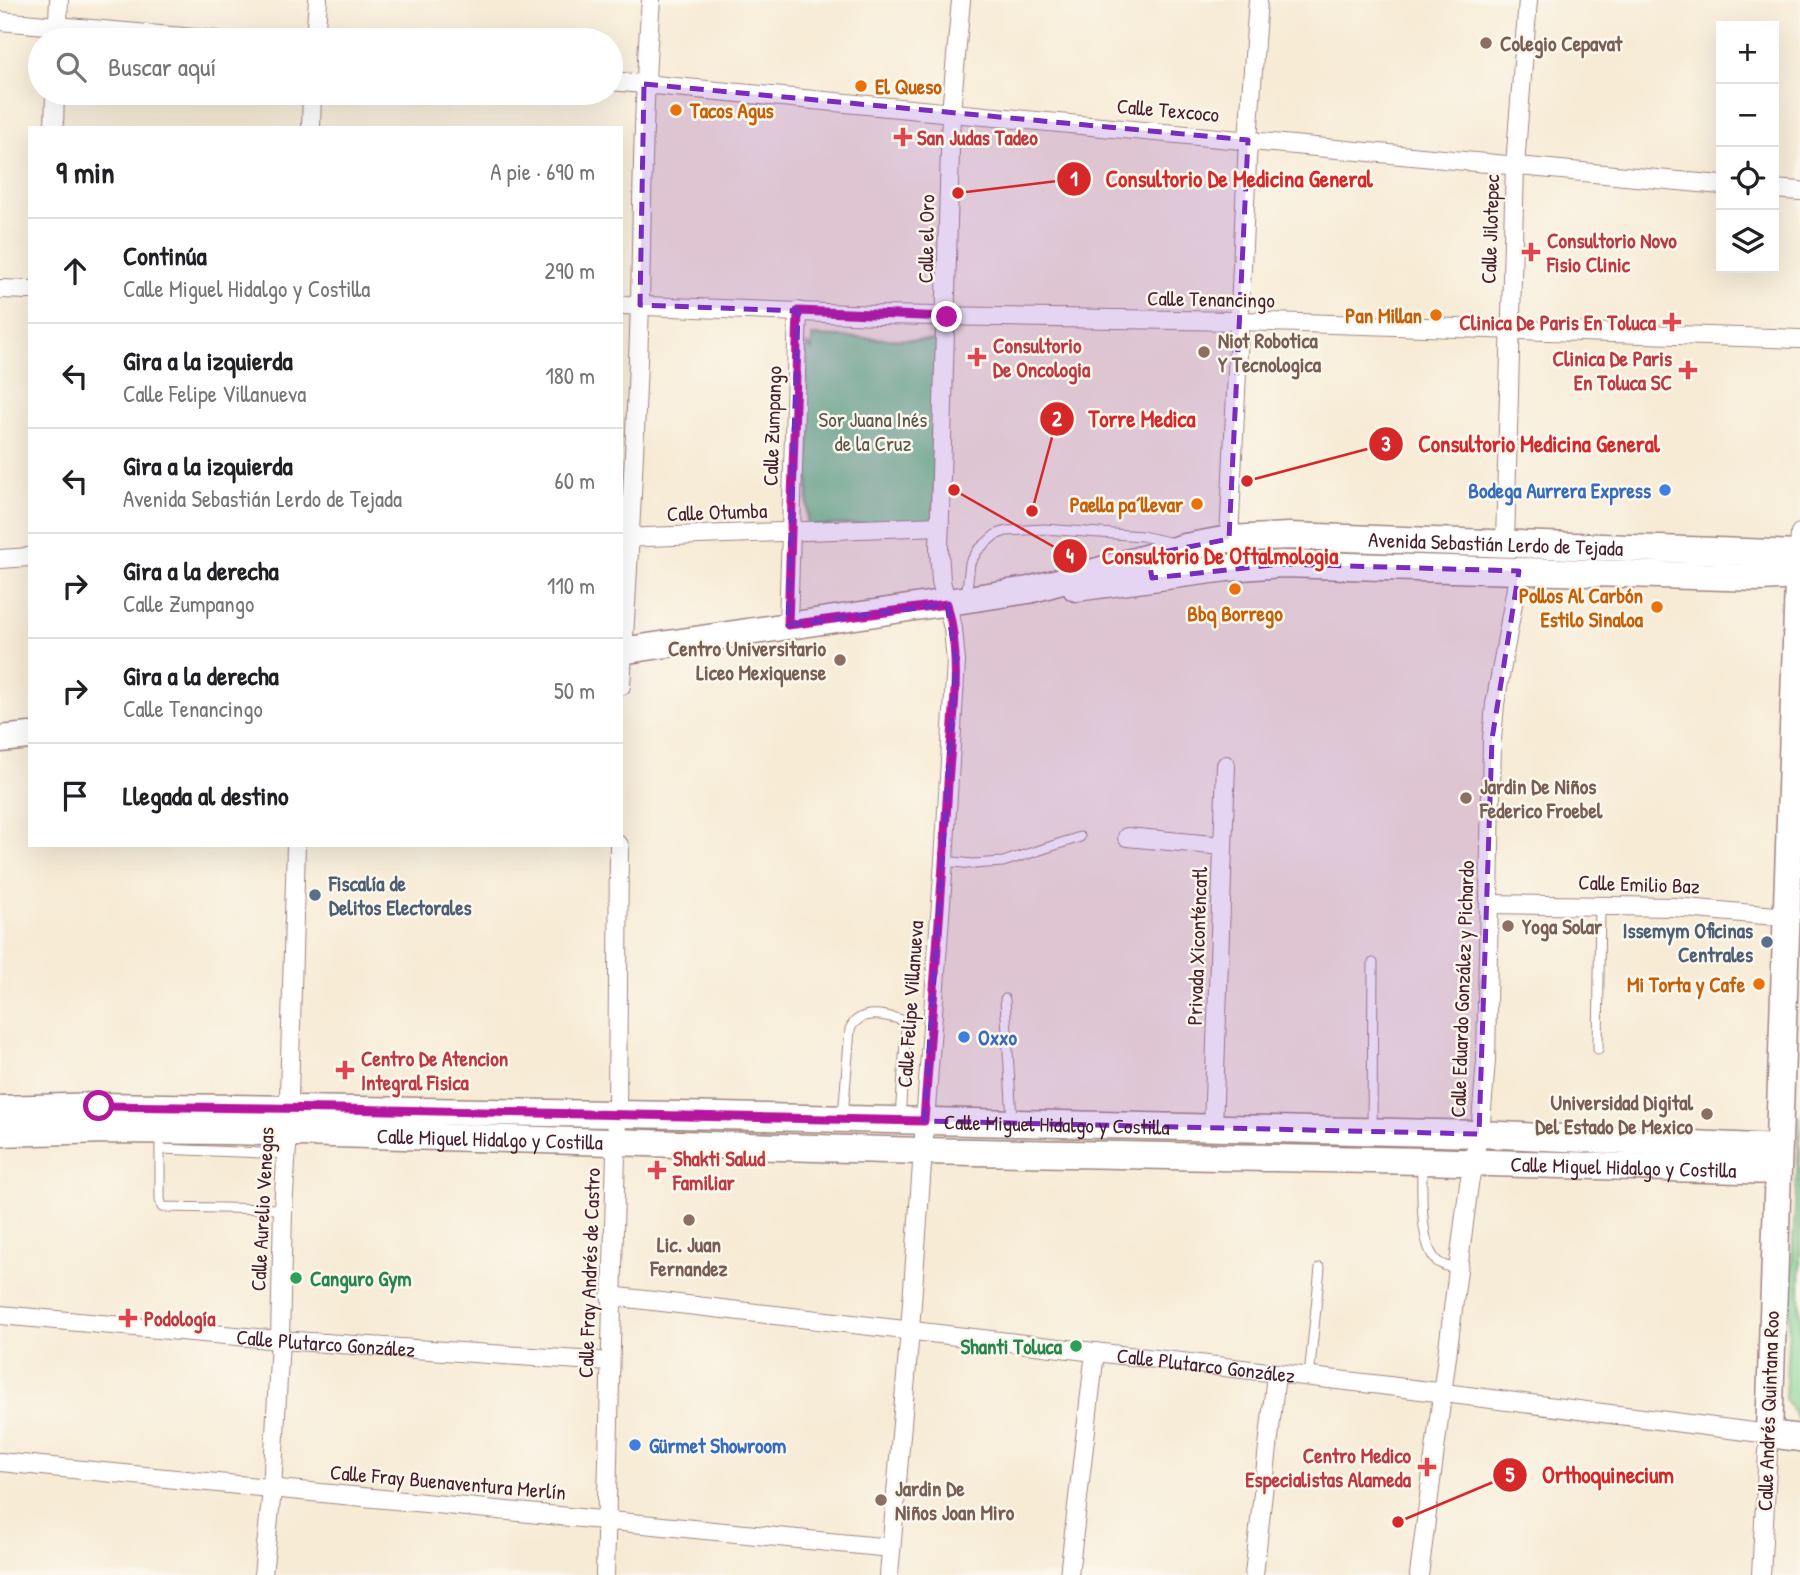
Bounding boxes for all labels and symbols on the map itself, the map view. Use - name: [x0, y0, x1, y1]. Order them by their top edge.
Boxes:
- place label: Colegio Cepavat: [1500, 29, 1623, 59]
- marker: Colegio Cepavat: [1478, 35, 1494, 51]
- place label: El Queso: [875, 72, 942, 101]
- marker: El Queso: [853, 78, 869, 94]
- street label: Calle Texcoco: [1116, 91, 1220, 129]
- place label: Tacos Agus: [689, 96, 774, 126]
- marker: Tacos Agus: [668, 102, 684, 118]
- place label: San Judas Tadeo: [917, 123, 1038, 152]
- marker: San Judas Tadeo: [895, 129, 911, 145]
- callout: Consultorio De Medicina General: [1056, 157, 1386, 201]
- text: Consultorio De Medicina General: [1105, 163, 1373, 194]
- text: 1: [1070, 164, 1078, 193]
- street label: Calle Jilotepec: [1474, 173, 1506, 284]
- street label: Calle el Oro: [911, 194, 941, 284]
- place label: Consultorio Novo Fisio Clinic: [1546, 226, 1677, 279]
- marker: Consultorio Novo Fisio Clinic: [1521, 242, 1541, 262]
- street label: Calle Tenancingo: [1147, 283, 1275, 315]
- route end: [931, 301, 962, 332]
- place label: Pan Millan: [1345, 301, 1422, 330]
- marker: Pan Millan: [1428, 307, 1444, 323]
- place label: Clinica De Paris En Toluca: [1459, 308, 1657, 337]
- marker: Clinica De Paris En Toluca: [1662, 312, 1682, 332]
- place label: Niot Robotica Y Tecnologica: [1218, 326, 1322, 380]
- place label: Consultorio De Oncologia: [993, 331, 1091, 385]
- marker: Niot Robotica Y Tecnologica: [1196, 344, 1212, 360]
- place label: Clinica De Paris En Toluca SC: [1552, 344, 1672, 397]
- marker: Consultorio De Oncologia: [967, 347, 987, 367]
- marker: Clinica De Paris En Toluca SC: [1678, 360, 1698, 380]
- street label: Calle Zumpango: [755, 366, 789, 486]
- callout: Torre Medica: [1039, 397, 1209, 441]
- text: Torre Medica: [1087, 403, 1196, 434]
- text: 2: [1052, 404, 1062, 433]
- park label: Sor Juana Inés de la Cruz: [819, 405, 927, 458]
- callout: Consultorio Medicina General: [1369, 422, 1674, 466]
- text: Consultorio Medicina General: [1418, 428, 1661, 459]
- text: 3: [1381, 429, 1391, 458]
- place label: Bodega Aurrera Express: [1468, 476, 1651, 506]
- marker: Bodega Aurrera Express: [1657, 482, 1673, 498]
- place label: Paella pa´llevar: [1070, 490, 1184, 520]
- street label: Calle Otumba: [666, 496, 768, 528]
- marker: Paella pa´llevar: [1189, 496, 1205, 512]
- street label: Avenida Sebastián Lerdo de Tejada: [1368, 524, 1624, 562]
- callout: Consultorio De Oftalmologia: [1053, 534, 1352, 578]
- text: Consultorio De Oftalmologia: [1102, 540, 1338, 572]
- text: 4: [1066, 541, 1074, 570]
- marker: Bbq Borrego: [1227, 581, 1243, 597]
- place label: Pollos Al Carbón Estilo Sinaloa: [1519, 581, 1644, 634]
- place label: Bbq Borrego: [1187, 599, 1283, 629]
- marker: Pollos Al Carbón Estilo Sinaloa: [1649, 599, 1665, 615]
- place label: Centro Universitario Liceo Mexiquense: [668, 634, 827, 688]
- marker: Centro Universitario Liceo Mexiquense: [832, 652, 848, 668]
- place label: Jardin De Niños Federico Froebel: [1479, 772, 1603, 825]
- marker: Jardin De Niños Federico Froebel: [1458, 790, 1474, 806]
- street label: Calle Eduardo González y Pichardo: [1443, 860, 1481, 1118]
- street label: Privada Xiconténcatl: [1180, 866, 1214, 1026]
- street label: Calle Emilio Baz: [1578, 867, 1700, 901]
- place label: Fiscalía de Delitos Electorales: [328, 869, 472, 922]
- marker: Fiscalía de Delitos Electorales: [307, 887, 323, 903]
- place label: Yoga Solar: [1522, 912, 1603, 942]
- place label: Issemym Oficinas Centrales: [1623, 916, 1753, 969]
- marker: Yoga Solar: [1500, 918, 1516, 934]
- street label: Calle Felipe Villanueva: [890, 920, 930, 1088]
- marker: Issemym Oficinas Centrales: [1759, 934, 1775, 950]
- place label: Mi Torta y Cafe: [1627, 970, 1746, 1000]
- marker: Mi Torta y Cafe: [1751, 976, 1767, 992]
- place label: Oxxo: [978, 1023, 1017, 1052]
- marker: Oxxo: [956, 1029, 972, 1045]
- place label: Centro De Atencion Integral Fisica: [361, 1044, 508, 1098]
- marker: Centro De Atencion Integral Fisica: [335, 1060, 355, 1080]
- place label: Universidad Digital Del Estado De Mexico: [1535, 1088, 1694, 1141]
- route start: [83, 1090, 114, 1121]
- marker: Universidad Digital Del Estado De Mexico: [1699, 1106, 1715, 1122]
- street label: Calle Miguel Hidalgo y Costilla: [943, 1107, 1170, 1141]
- street label: Calle Miguel Hidalgo y Costilla: [376, 1121, 603, 1156]
- street label: Calle Aurelio Venegas: [243, 1126, 281, 1292]
- place label: Shakti Salud Familiar: [672, 1144, 766, 1197]
- street label: Calle Miguel Hidalgo y Costilla: [1510, 1149, 1737, 1184]
- marker: Shakti Salud Familiar: [647, 1160, 667, 1180]
- street label: Calle Fray Andrés de Castro: [571, 1167, 607, 1379]
- marker: Lic. Juan Fernandez: [681, 1212, 697, 1228]
- place label: Lic. Juan Fernandez: [649, 1230, 728, 1283]
- place label: Canguro Gym: [310, 1264, 412, 1294]
- marker: Canguro Gym: [288, 1270, 304, 1286]
- place label: Podología: [144, 1304, 216, 1334]
- marker: Podología: [118, 1308, 138, 1328]
- street label: Calle Andrés Quintana Roo: [1750, 1311, 1786, 1511]
- street label: Calle Plutarco González: [235, 1322, 416, 1363]
- place label: Shanti Toluca: [960, 1332, 1063, 1361]
- marker: Shanti Toluca: [1068, 1338, 1084, 1354]
- street label: Calle Plutarco González: [1115, 1340, 1297, 1389]
- place label: Gürmet Showroom: [649, 1431, 786, 1460]
- marker: Gürmet Showroom: [627, 1437, 643, 1453]
- place label: Centro Medico Especialistas Alameda: [1245, 1441, 1412, 1495]
- callout: Orthoquinecium: [1493, 1453, 1688, 1497]
- street label: Calle Fray Buenaventura Merlín: [329, 1457, 567, 1507]
- marker: Centro Medico Especialistas Alameda: [1417, 1457, 1437, 1477]
- text: Orthoquinecium: [1542, 1459, 1674, 1491]
- text: 5: [1506, 1460, 1515, 1489]
- place label: Jardin De Niños Joan Miro: [895, 1474, 1015, 1527]
- marker: Jardin De Niños Joan Miro: [873, 1492, 889, 1508]

